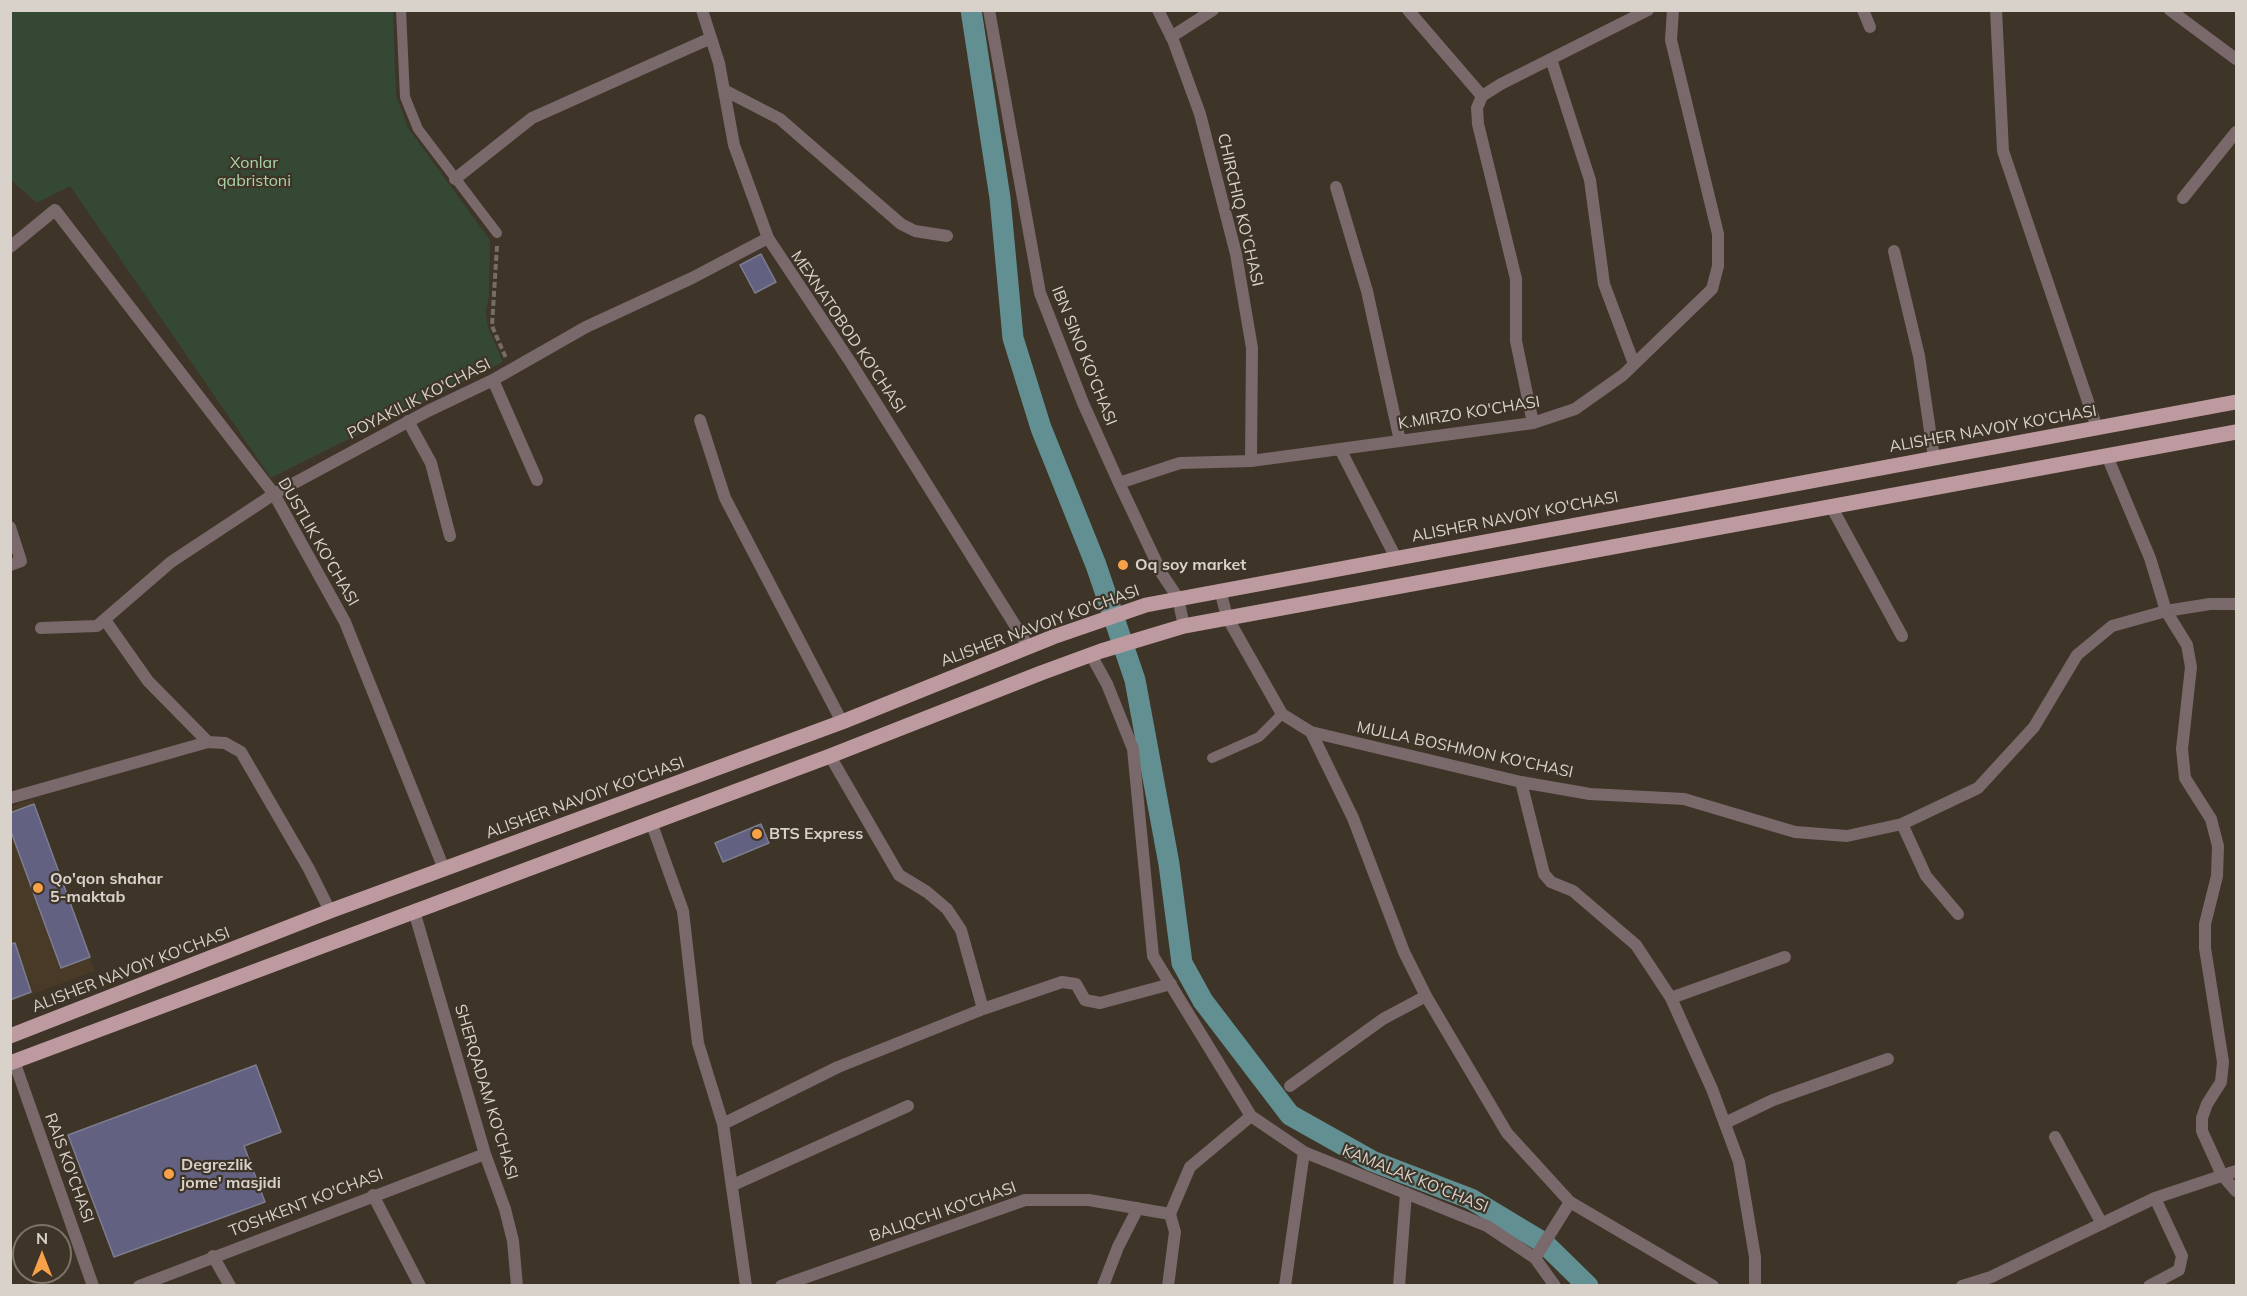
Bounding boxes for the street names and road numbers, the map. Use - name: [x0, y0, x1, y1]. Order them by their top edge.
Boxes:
- street label: CHIRCHIQ KO’CHASI: [1213, 132, 1267, 288]
- street label: MEXNATOBOD KO'CHASI: [787, 247, 909, 417]
- street label: IBN SINO KO‘CHASI: [1047, 284, 1121, 428]
- street label: POYAKILIK KO'CHASI: [344, 354, 494, 444]
- street label: K.MIRZO KO'CHASI: [1397, 392, 1541, 434]
- street label: ALISHER NAVOIY KO'CHASI: [1888, 401, 2098, 457]
- street label: DUSTLIK KO'CHASI: [274, 475, 362, 609]
- street label: ALISHER NAVOIY KO'CHASI: [1410, 488, 1620, 546]
- street label: ALISHER NAVOIY KO'CHASI: [938, 581, 1142, 671]
- street label: MULLA BOSHMON KO'CHASI: [1355, 718, 1575, 782]
- street label: ALISHER NAVOIY KO'CHASI: [483, 753, 687, 843]
- street label: ALISHER NAVOIY KO'CHASI: [29, 923, 233, 1017]
- street label: SHERQADAM KO'CHASI: [450, 1002, 522, 1182]
- street label: RAIS KO'CHASI: [40, 1110, 98, 1226]
- street label: KAMALAK KO'CHASI: [1339, 1141, 1491, 1217]
- street label: TOSHKENT KO'CHASI: [226, 1165, 386, 1241]
- street label: BALIQCHI KO'CHASI: [867, 1178, 1019, 1246]

